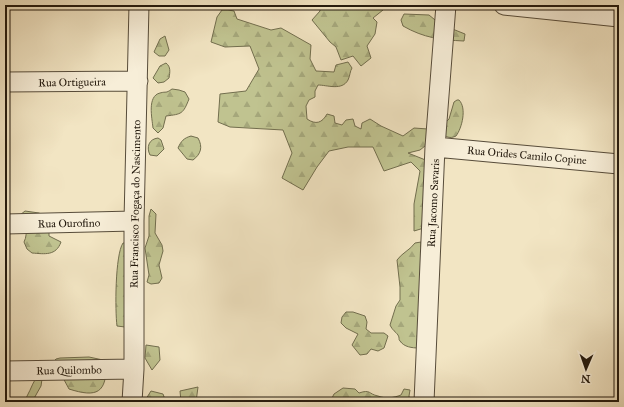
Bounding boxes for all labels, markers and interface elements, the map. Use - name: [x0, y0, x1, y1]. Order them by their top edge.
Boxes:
- street label: Rua Ortigueira: [38, 75, 106, 90]
- street label: Rua Francisco Fogaça do Nascimento: [128, 119, 143, 288]
- street label: Rua Orides Camilo Copine: [467, 144, 588, 167]
- street label: Rua Jacomo Savaris: [425, 158, 443, 248]
- street label: Rua Ourofino: [38, 216, 101, 231]
- north arrow: [566, 349, 606, 389]
- street label: Rua Quilombo: [36, 363, 102, 378]
- text: N: [580, 372, 591, 385]

